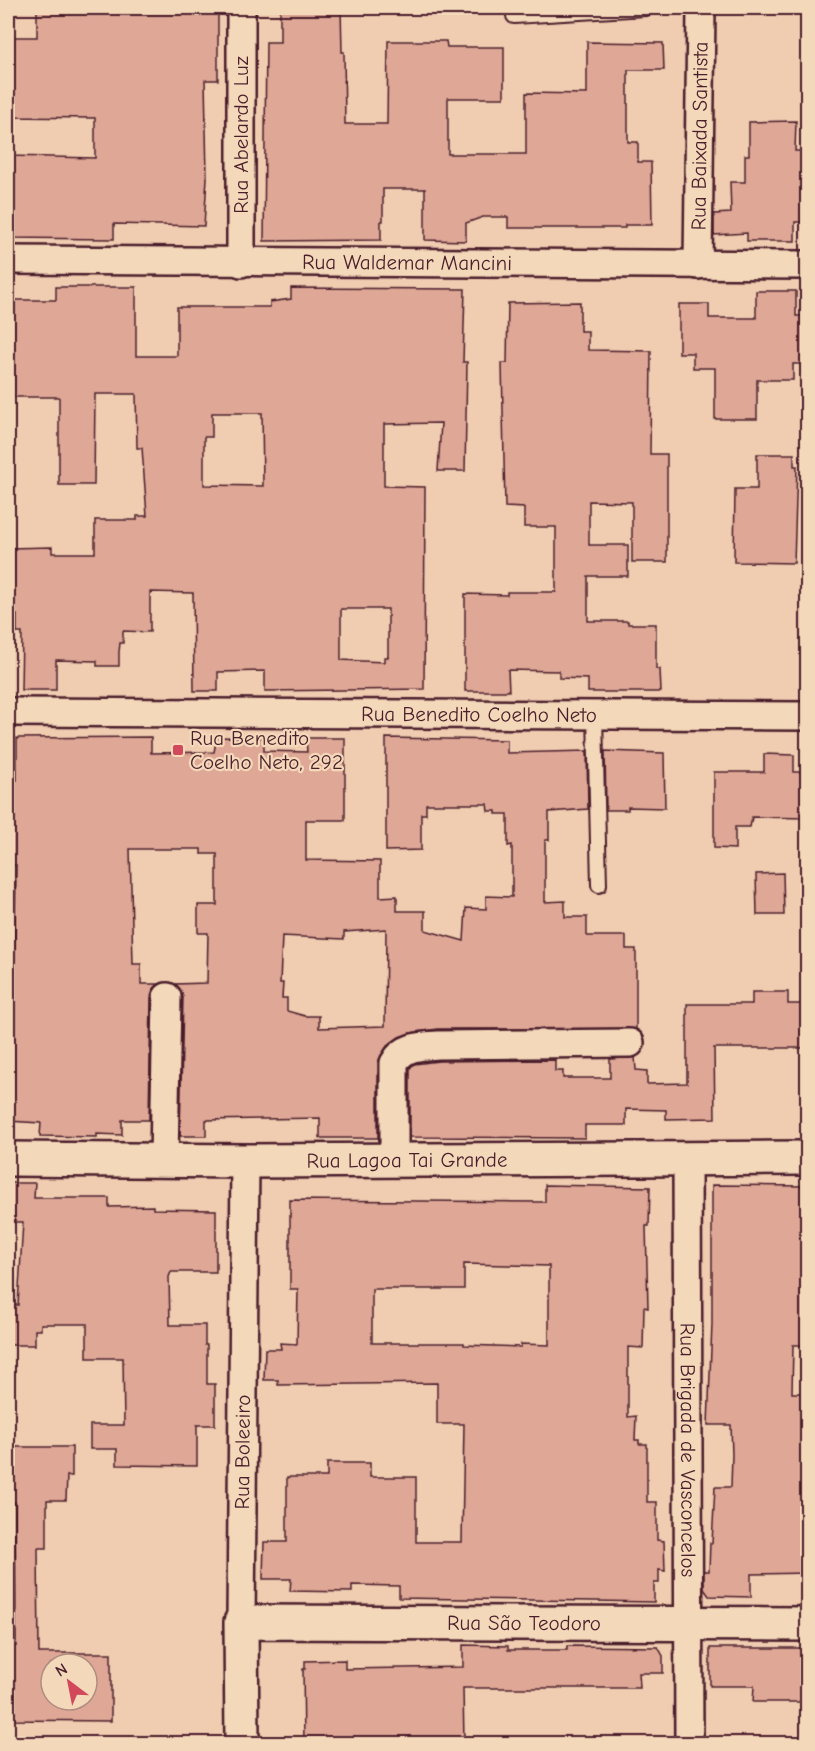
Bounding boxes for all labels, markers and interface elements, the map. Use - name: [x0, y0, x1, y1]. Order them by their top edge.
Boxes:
- street label: Rua Baixada Santista: [686, 41, 713, 231]
- street label: Rua Abelardo Luz: [229, 56, 253, 214]
- street label: Rua Waldemar Mancini: [302, 250, 512, 275]
- street label: Rua Benedito Coelho Neto: [361, 702, 597, 727]
- place label: Rua Benedito Coelho Neto, 292: [190, 726, 343, 774]
- marker: Rua Benedito Coelho Neto, 292: [171, 743, 185, 757]
- street label: Rua Lagoa Tai Grande: [306, 1148, 508, 1173]
- street label: Rua Brigada de Vasconcelos: [676, 1323, 700, 1577]
- street label: Rua Boleeiro: [230, 1394, 255, 1510]
- street label: Rua São Teodoro: [447, 1611, 601, 1635]
- north arrow: [39, 1652, 99, 1712]
- text: N: [52, 1660, 71, 1681]

